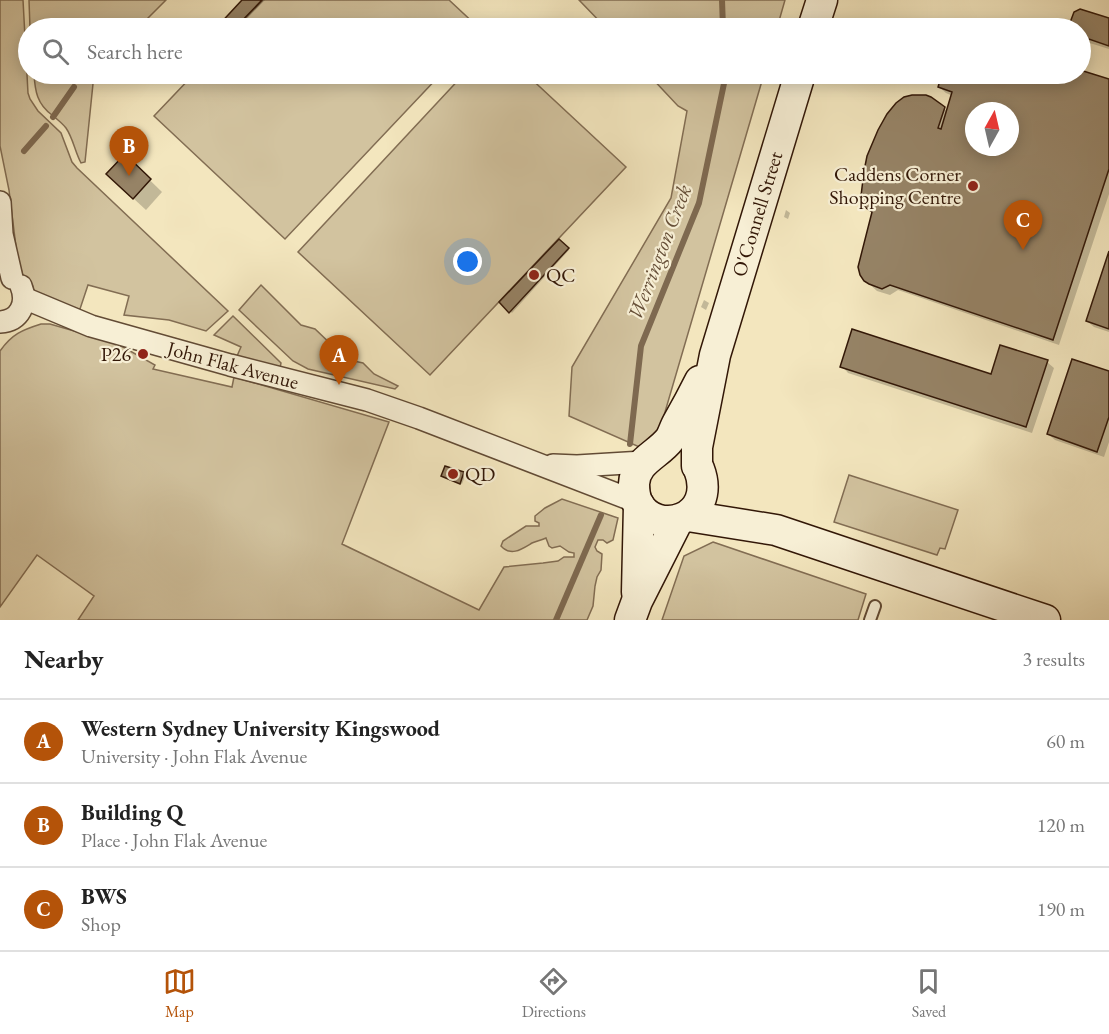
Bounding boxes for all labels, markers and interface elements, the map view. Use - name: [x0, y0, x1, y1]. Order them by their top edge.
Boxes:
- search box: [18, 18, 1091, 84]
- icon: search: [39, 35, 72, 68]
- text: Search here: [87, 37, 182, 66]
- north arrow: [965, 102, 1019, 156]
- pin: B: [110, 126, 148, 176]
- street label: O'Connell Street: [726, 147, 789, 280]
- place label: Caddens Corner Shopping Centre: [829, 161, 961, 210]
- marker: Caddens Corner Shopping Centre: [966, 179, 980, 193]
- water label: Werrington Creek: [621, 180, 697, 323]
- pin: C: [1004, 200, 1042, 250]
- your location: [453, 247, 482, 276]
- place label: QC: [546, 262, 575, 288]
- marker: QC: [527, 268, 541, 282]
- street label: John Flak Avenue: [162, 334, 302, 395]
- pin: A: [320, 336, 358, 385]
- place label: P26: [101, 341, 131, 367]
- marker: P26: [136, 347, 150, 361]
- place label: QD: [465, 461, 495, 487]
- marker: QD: [446, 467, 460, 481]
- text: Nearby: [24, 642, 104, 676]
- text: 3 results: [1022, 646, 1085, 672]
- text: Western Sydney University Kingswood: [81, 714, 440, 743]
- text: A: [36, 728, 51, 754]
- text: 60 m: [1046, 728, 1085, 754]
- text: University · John Flak Avenue: [81, 743, 307, 769]
- text: Building Q: [81, 798, 183, 827]
- text: B: [37, 812, 50, 838]
- text: 120 m: [1037, 812, 1085, 838]
- text: Place · John Flak Avenue: [81, 827, 267, 853]
- text: BWS: [81, 882, 127, 911]
- text: C: [36, 896, 51, 922]
- text: 190 m: [1037, 896, 1085, 922]
- text: Shop: [81, 911, 121, 937]
- tab: Map: [163, 965, 196, 1022]
- tab: Directions: [522, 965, 586, 1022]
- tab: Saved: [912, 965, 946, 1022]

